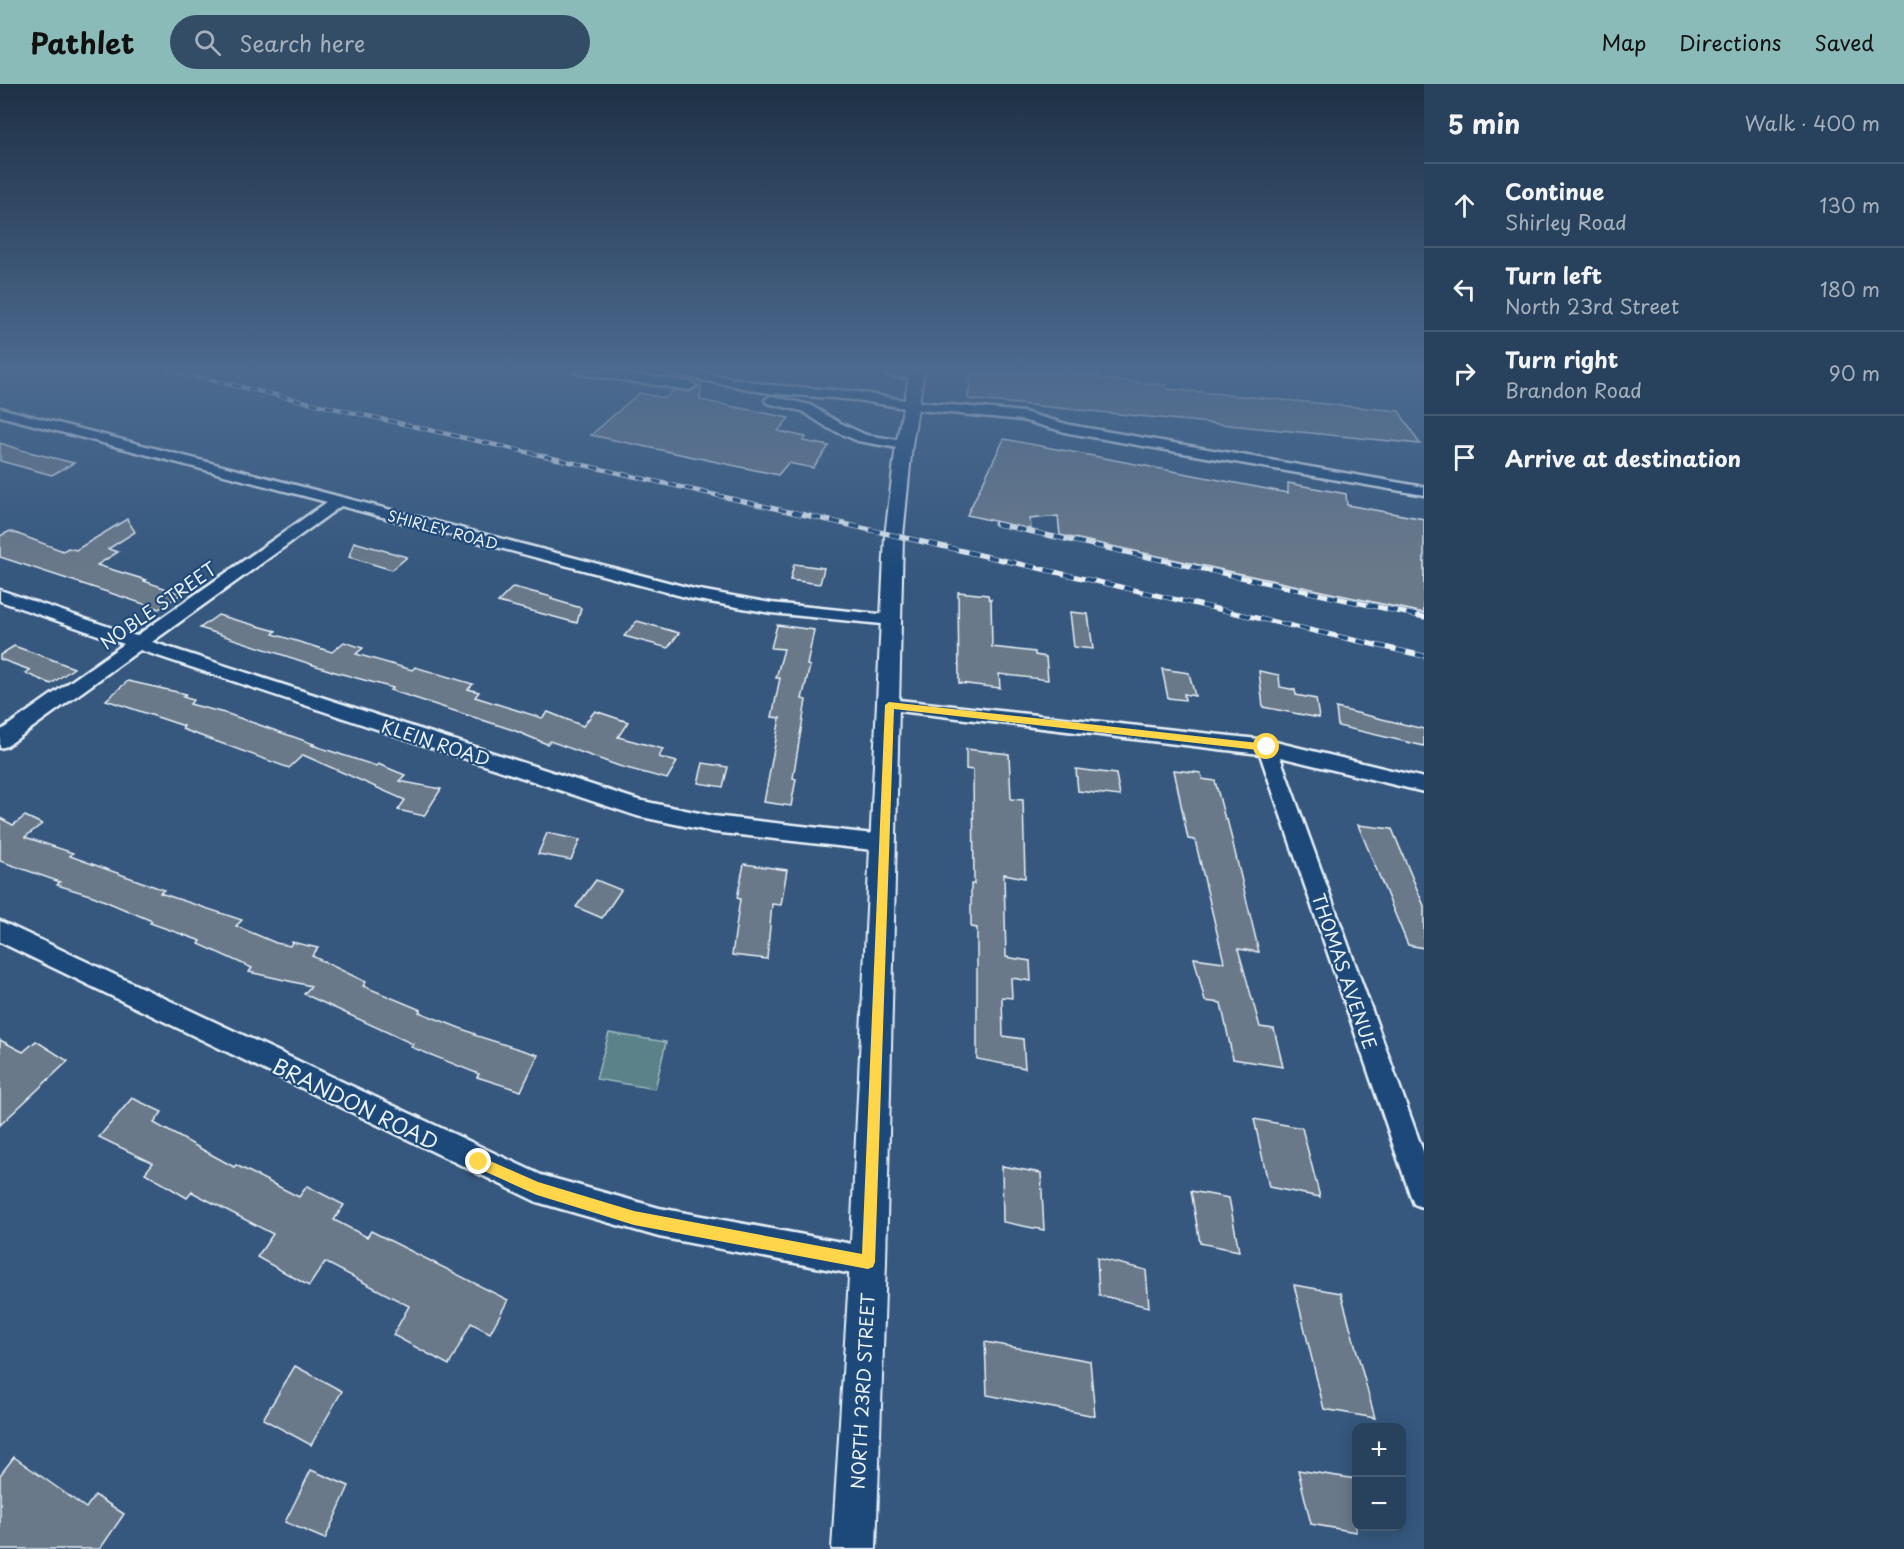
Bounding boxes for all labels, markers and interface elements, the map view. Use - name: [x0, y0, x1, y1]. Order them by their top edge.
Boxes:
- search box: [170, 15, 590, 69]
- text: Pathlet: [30, 21, 134, 64]
- icon: search: [191, 26, 224, 59]
- text: Search here: [239, 26, 365, 59]
- text: Map: [1601, 26, 1646, 58]
- text: Directions: [1679, 26, 1781, 58]
- text: Saved: [1814, 26, 1874, 58]
- text: 5 min: [1448, 104, 1520, 143]
- text: Walk · 400 m: [1745, 108, 1880, 138]
- text: Continue: [1505, 174, 1604, 207]
- icon: ahead: [1448, 189, 1481, 222]
- text: 130 m: [1820, 190, 1880, 220]
- text: Shirley Road: [1505, 207, 1627, 237]
- text: Turn left: [1505, 258, 1602, 291]
- icon: left: [1448, 273, 1481, 306]
- text: 180 m: [1820, 274, 1880, 304]
- text: North 23rd Street: [1505, 291, 1679, 321]
- text: Turn right: [1505, 342, 1618, 375]
- icon: right: [1448, 357, 1481, 390]
- text: 90 m: [1829, 358, 1880, 388]
- text: Brandon Road: [1505, 375, 1642, 405]
- icon: arrive: [1448, 441, 1481, 474]
- text: Arrive at destination: [1505, 441, 1741, 474]
- street label: SHIRLEY ROAD: [385, 503, 501, 555]
- street label: NOBLE STREET: [94, 554, 222, 655]
- street label: KLEIN ROAD: [378, 712, 494, 772]
- route start: [1253, 733, 1279, 759]
- street label: THOMAS AVENUE: [1306, 889, 1384, 1053]
- street label: BRANDON ROAD: [267, 1049, 445, 1157]
- route end: [465, 1148, 491, 1174]
- street label: NORTH 23RD STREET: [843, 1291, 881, 1490]
- map controls: [1352, 1423, 1406, 1531]
- button: +: [1352, 1423, 1406, 1477]
- button: −: [1352, 1477, 1406, 1531]

